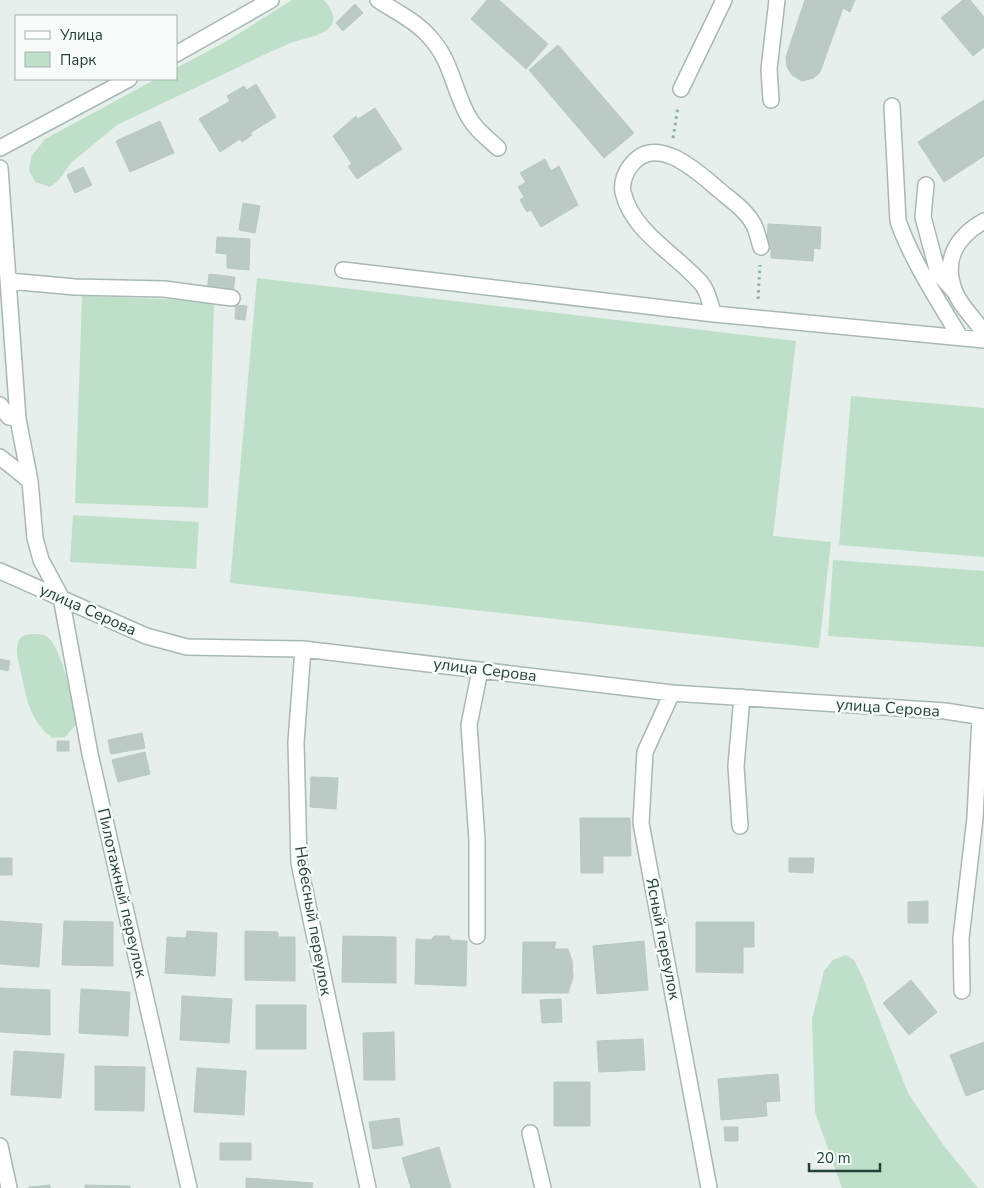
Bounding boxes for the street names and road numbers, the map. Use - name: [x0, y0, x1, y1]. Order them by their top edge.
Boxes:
- street label: улица Серова: [36, 579, 140, 641]
- street label: улица Серова: [432, 653, 538, 687]
- street label: улица Серова: [835, 693, 941, 723]
- street label: Пилотажный переулок: [92, 806, 152, 980]
- street label: Небесный переулок: [289, 845, 337, 998]
- street label: Ясный переулок: [640, 876, 686, 1002]

